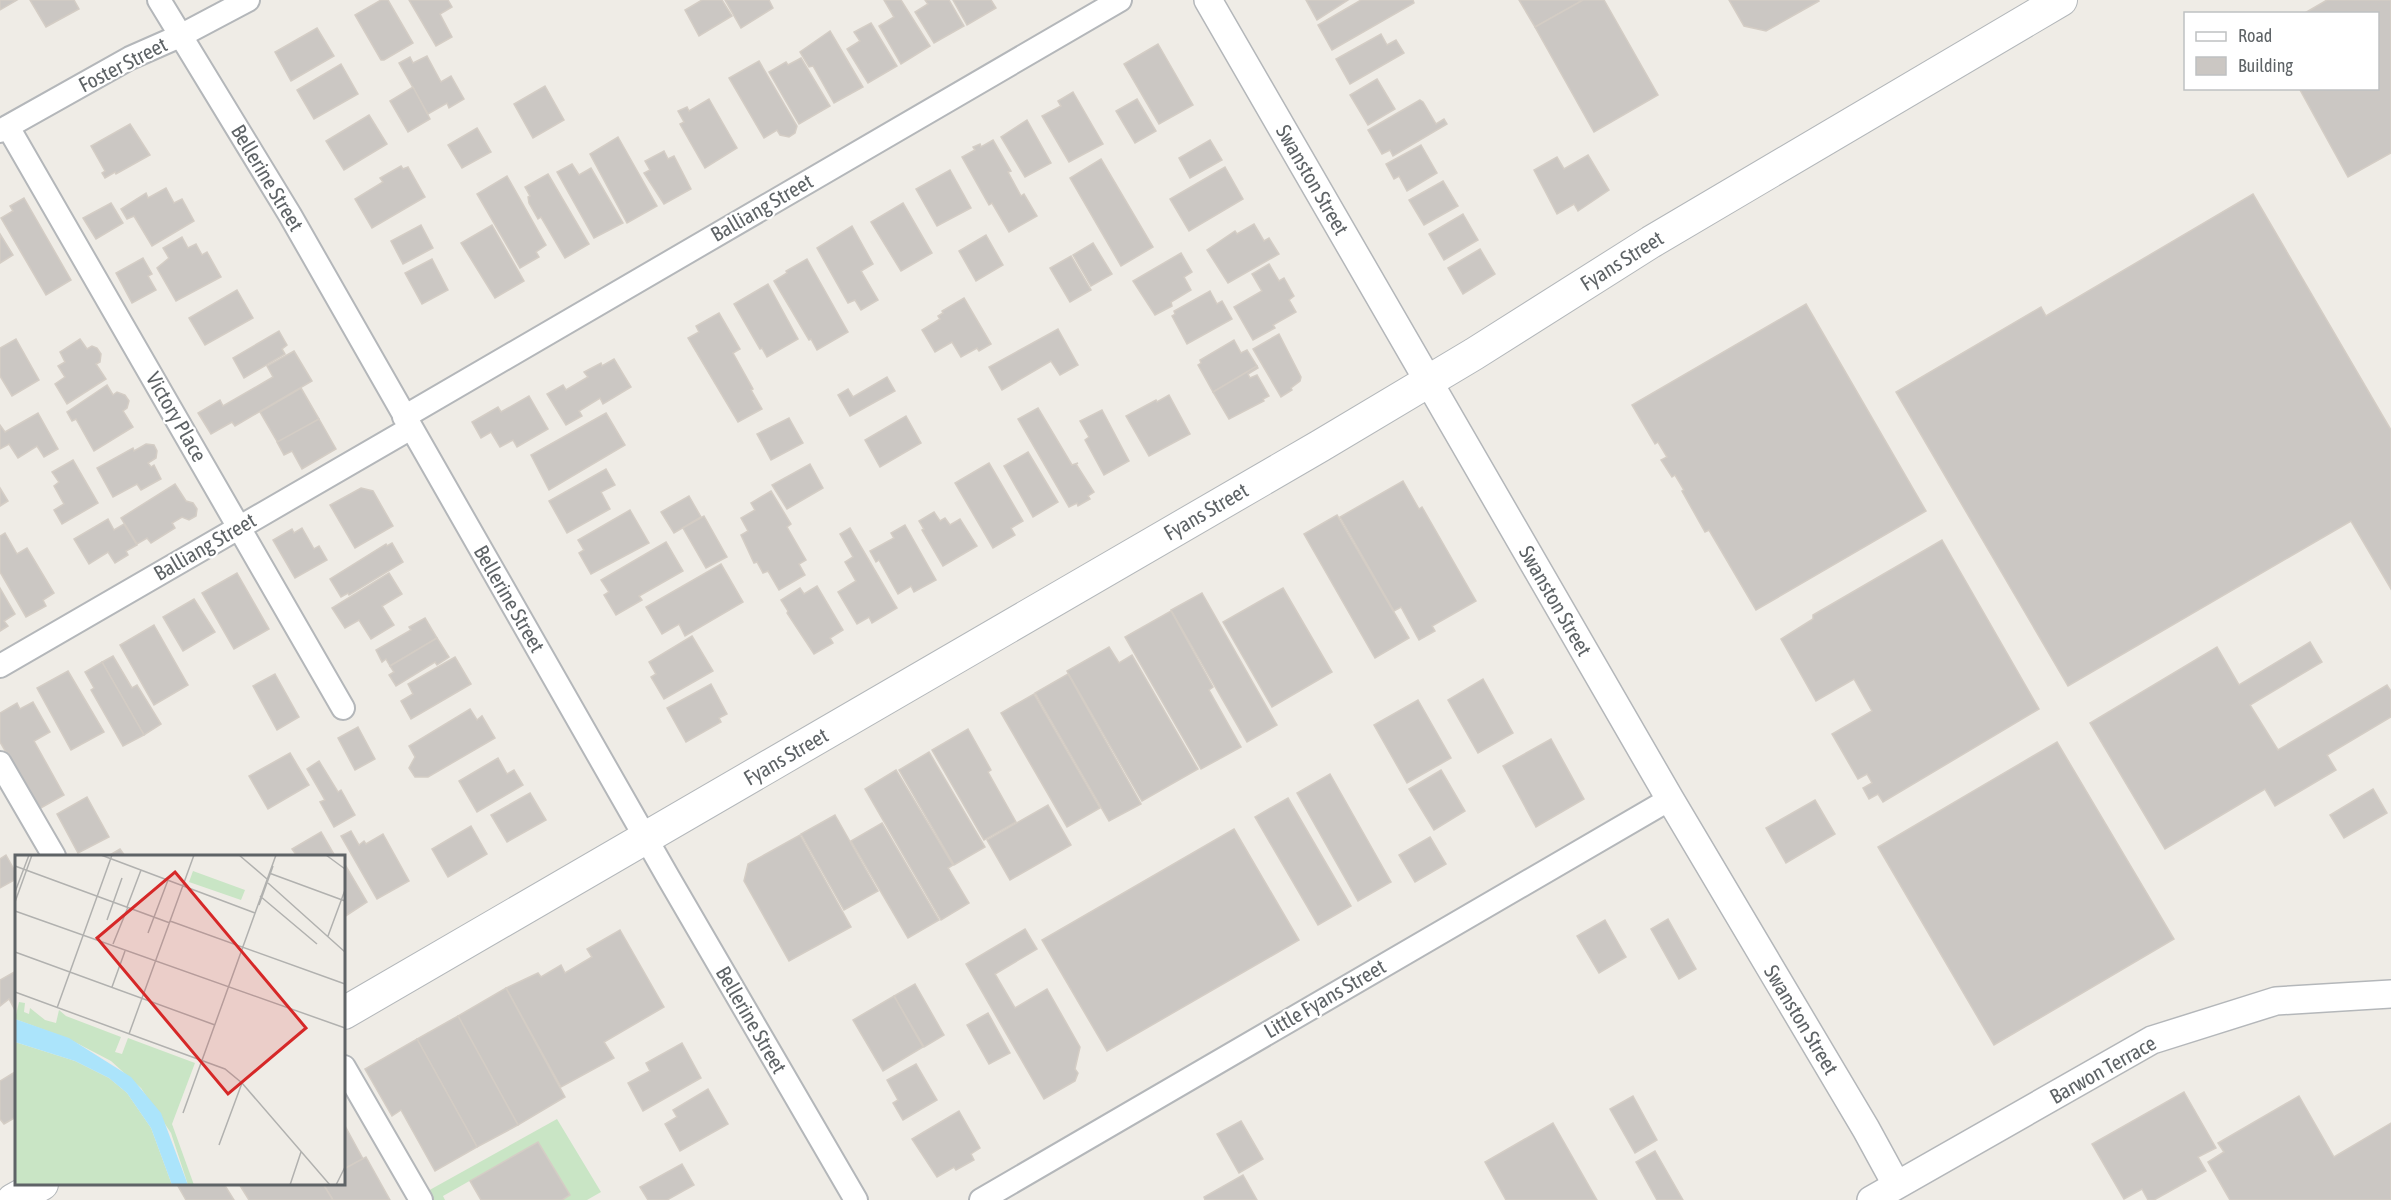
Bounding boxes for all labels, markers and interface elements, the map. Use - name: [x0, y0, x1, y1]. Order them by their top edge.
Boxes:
- legend: [2184, 12, 2379, 90]
- text: Road: [2238, 25, 2272, 46]
- street label: Foster Street: [74, 32, 171, 97]
- text: Building: [2238, 55, 2293, 76]
- street label: Bellerine Street: [227, 120, 309, 235]
- street label: Swanston Street: [1272, 120, 1354, 239]
- street label: Balliang Street: [706, 168, 817, 246]
- street label: Fyans Street: [1576, 225, 1667, 295]
- street label: Victory Place: [142, 368, 212, 465]
- street label: Fyans Street: [1159, 477, 1252, 545]
- street label: Balliang Street: [149, 507, 260, 585]
- street label: Bellerine Street: [470, 541, 550, 656]
- street label: Swanston Street: [1515, 541, 1597, 660]
- street label: Fyans Street: [739, 722, 832, 790]
- inset map: [15, 855, 345, 1185]
- street label: Little Fyans Street: [1260, 954, 1389, 1043]
- street label: Swanston Street: [1760, 961, 1844, 1078]
- street label: Bellerine Street: [712, 962, 792, 1077]
- street label: Barwon Terrace: [2045, 1030, 2160, 1108]

